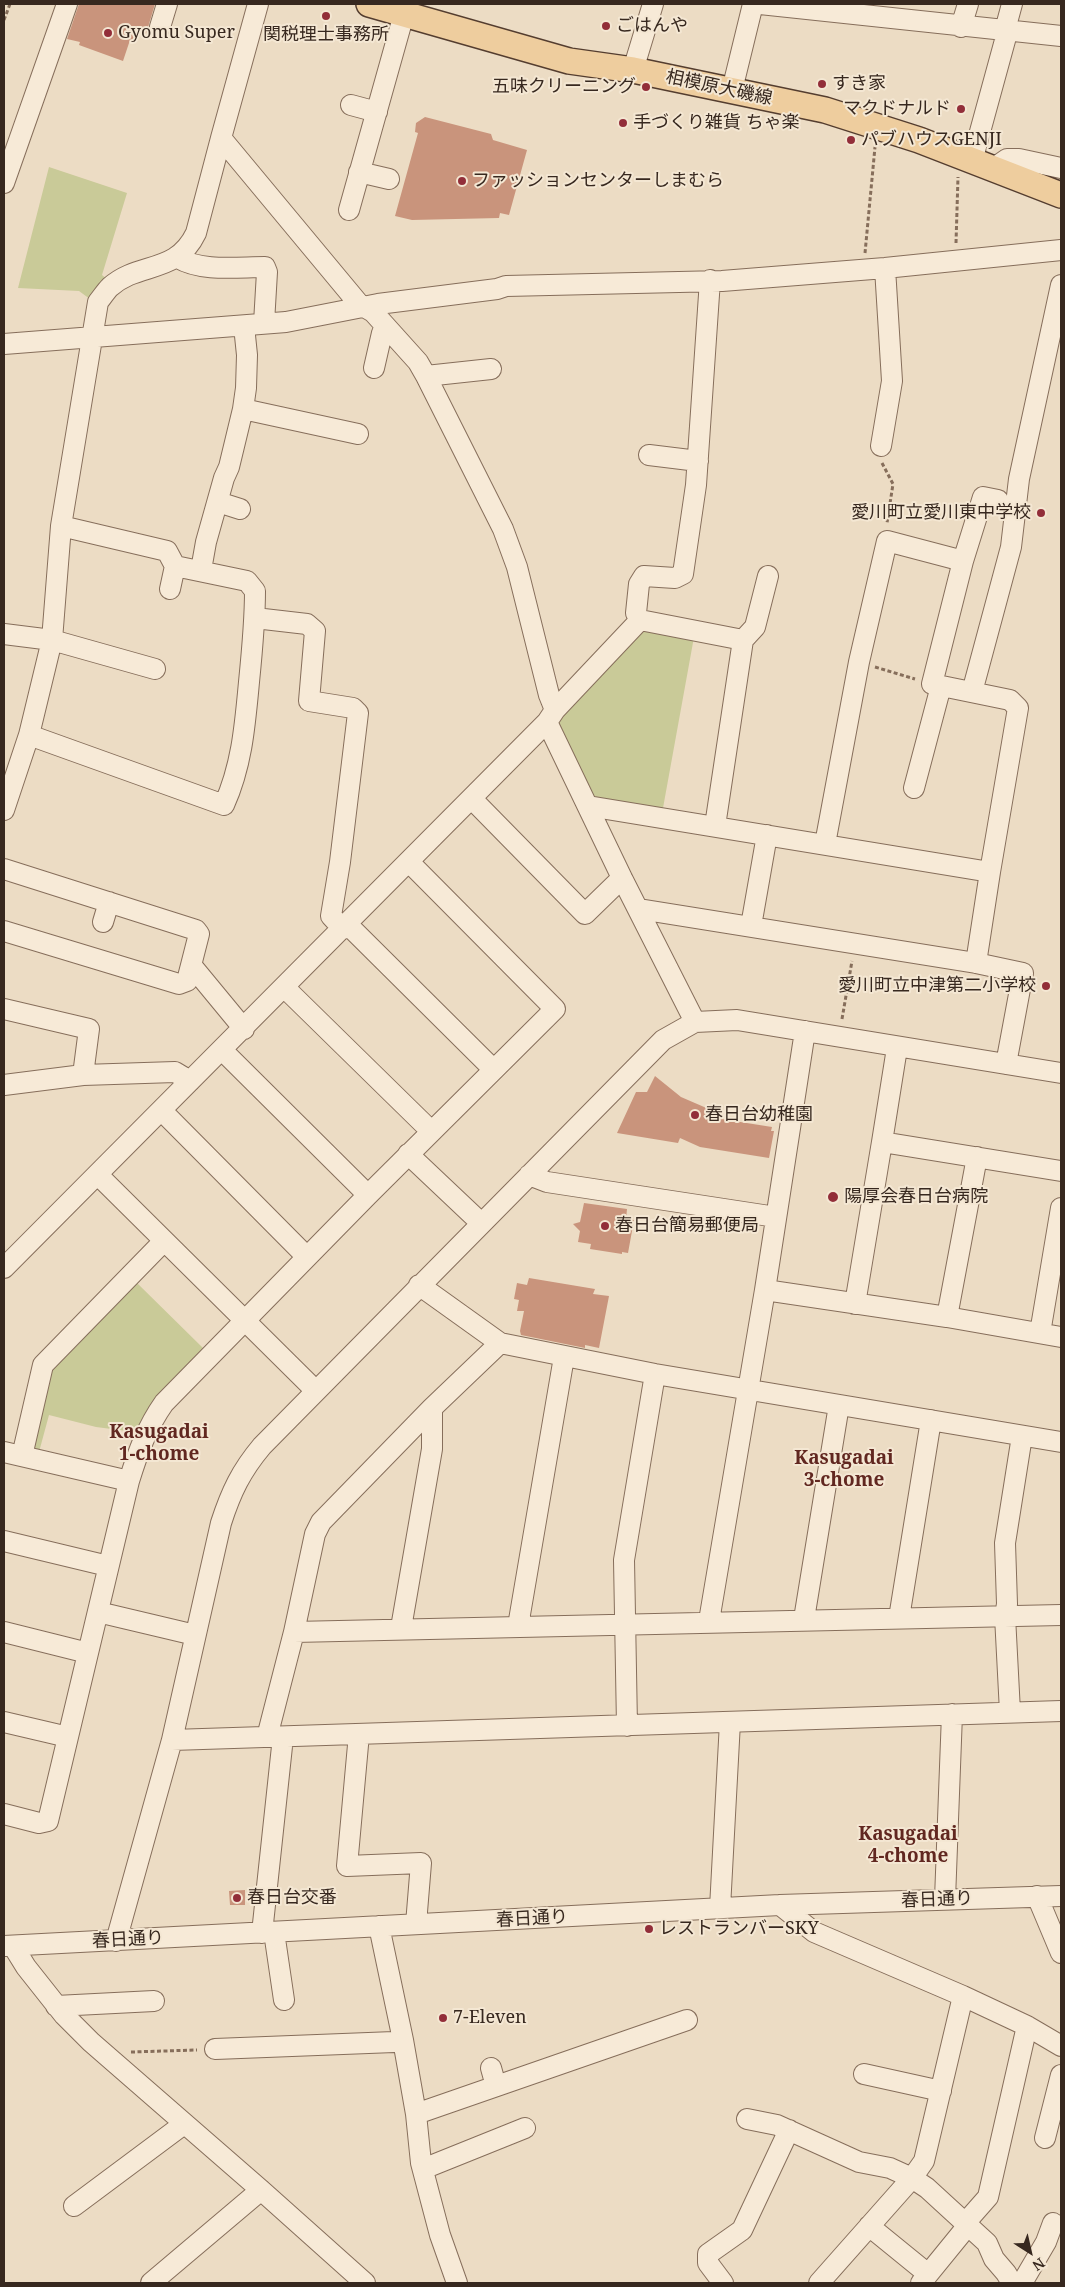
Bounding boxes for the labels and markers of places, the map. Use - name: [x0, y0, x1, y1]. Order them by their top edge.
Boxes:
- marker: 関税理士事務所: [320, 10, 332, 22]
- place label: ごはんや: [616, 15, 688, 37]
- marker: ごはんや: [600, 20, 612, 32]
- place label: Gyomu Super: [118, 22, 235, 44]
- place label: 関税理士事務所: [263, 24, 389, 46]
- marker: Gyomu Super: [102, 27, 114, 39]
- place label: すき家: [832, 73, 886, 95]
- place label: 五味クリーニング: [492, 76, 636, 98]
- marker: すき家: [816, 78, 828, 90]
- marker: 五味クリーニング: [640, 81, 652, 93]
- place label: マクドナルド: [843, 98, 951, 120]
- marker: マクドナルド: [955, 103, 967, 115]
- place label: 手づくり雑貨 ちゃ楽: [633, 112, 800, 134]
- marker: 手づくり雑貨 ちゃ楽: [617, 117, 629, 129]
- place label: パブハウスGENJI: [861, 129, 1002, 151]
- marker: パブハウスGENJI: [845, 134, 857, 146]
- place label: ファッションセンターしまむら: [472, 170, 724, 192]
- marker: ファッションセンターしまむら: [456, 175, 468, 187]
- place label: 愛川町立愛川東中学校: [851, 502, 1031, 524]
- marker: 愛川町立愛川東中学校: [1035, 507, 1047, 519]
- place label: 愛川町立中津第二小学校: [838, 975, 1036, 997]
- marker: 愛川町立中津第二小学校: [1040, 980, 1052, 992]
- place label: 春日台幼稚園: [705, 1104, 813, 1126]
- marker: 春日台幼稚園: [689, 1109, 701, 1121]
- place label: 陽厚会春日台病院: [844, 1186, 988, 1208]
- marker: 陽厚会春日台病院: [826, 1190, 840, 1204]
- place label: 春日台簡易郵便局: [615, 1215, 759, 1237]
- marker: 春日台簡易郵便局: [599, 1220, 611, 1232]
- place label: 春日台交番: [247, 1887, 337, 1909]
- marker: 春日台交番: [231, 1892, 243, 1904]
- place label: レストランバーSKY: [659, 1918, 819, 1940]
- marker: レストランバーSKY: [643, 1923, 655, 1935]
- place label: 7-Eleven: [453, 2007, 527, 2029]
- marker: 7-Eleven: [437, 2012, 449, 2024]

